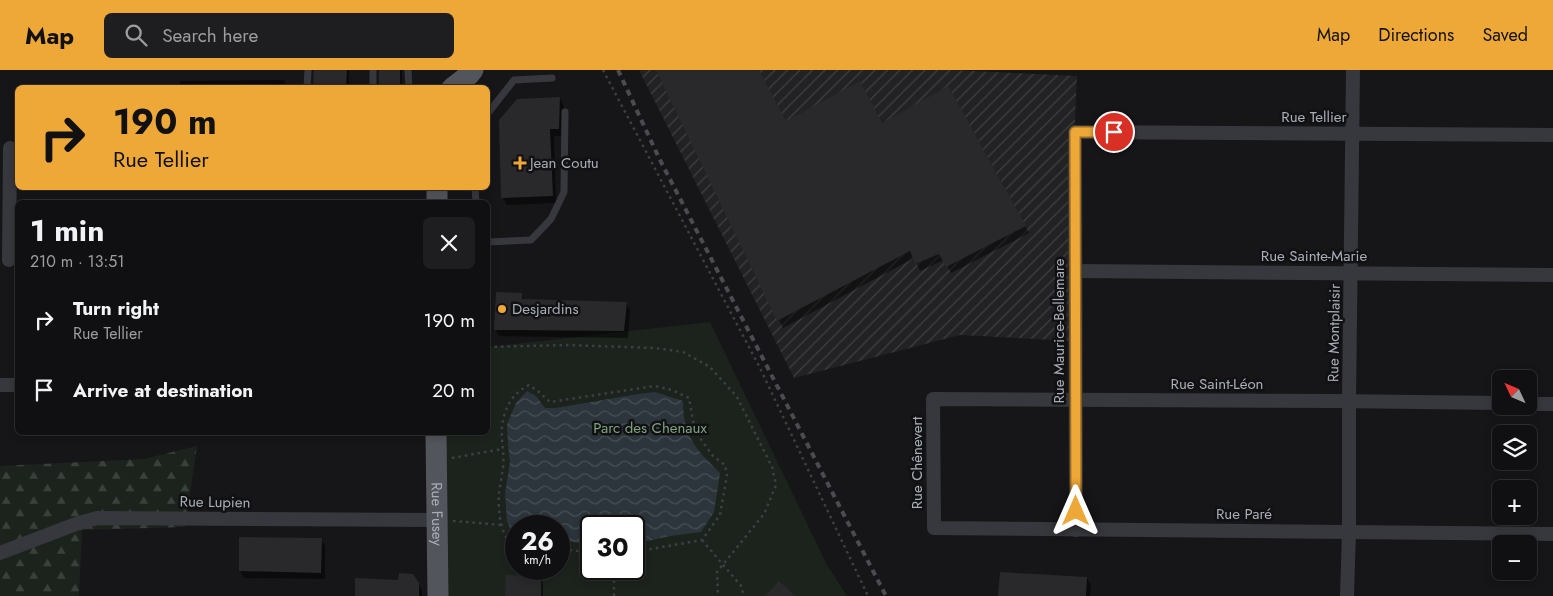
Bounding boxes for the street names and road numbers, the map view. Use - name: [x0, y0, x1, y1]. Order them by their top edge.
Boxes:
- street label: Rue Tellier: [1281, 106, 1348, 128]
- street label: Rue Sainte-Marie: [1261, 245, 1367, 267]
- street label: Rue Maurice-Bellemare: [1048, 258, 1070, 404]
- street label: Rue Montplaisir: [1322, 283, 1346, 382]
- street label: Rue Saint-Léon: [1170, 373, 1264, 395]
- street label: Rue Chênevert: [906, 416, 928, 509]
- street label: Rue Fusey: [426, 482, 448, 546]
- street label: Rue Lupien: [179, 490, 251, 514]
- street label: Rue Paré: [1216, 503, 1272, 525]

